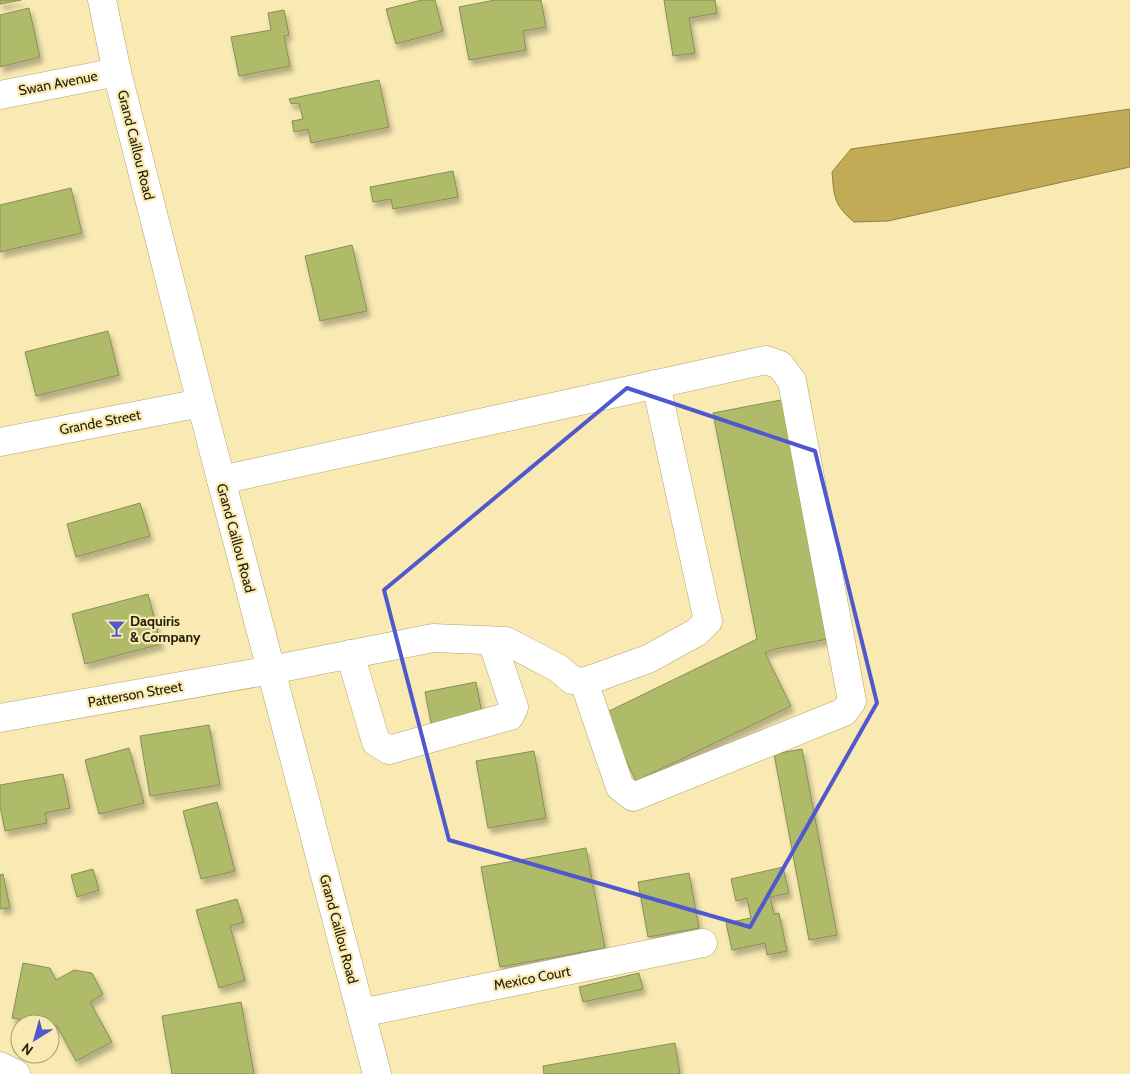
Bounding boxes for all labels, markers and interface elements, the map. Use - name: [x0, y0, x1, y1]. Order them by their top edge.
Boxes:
- street label: Swan Avenue: [17, 67, 99, 99]
- street label: Grand Caillou Road: [114, 88, 158, 202]
- street label: Grande Street: [58, 405, 142, 439]
- street label: Grand Caillou Road: [213, 481, 259, 595]
- place label: Daquiris & Company: [130, 612, 201, 646]
- bar icon: Daquiris & Company: [106, 619, 126, 639]
- street label: Patterson Street: [86, 677, 184, 711]
- street label: Grand Caillou Road: [316, 872, 362, 986]
- street label: Mexico Court: [492, 962, 572, 994]
- north arrow: [10, 1014, 60, 1064]
- text: N: [18, 1039, 37, 1060]

